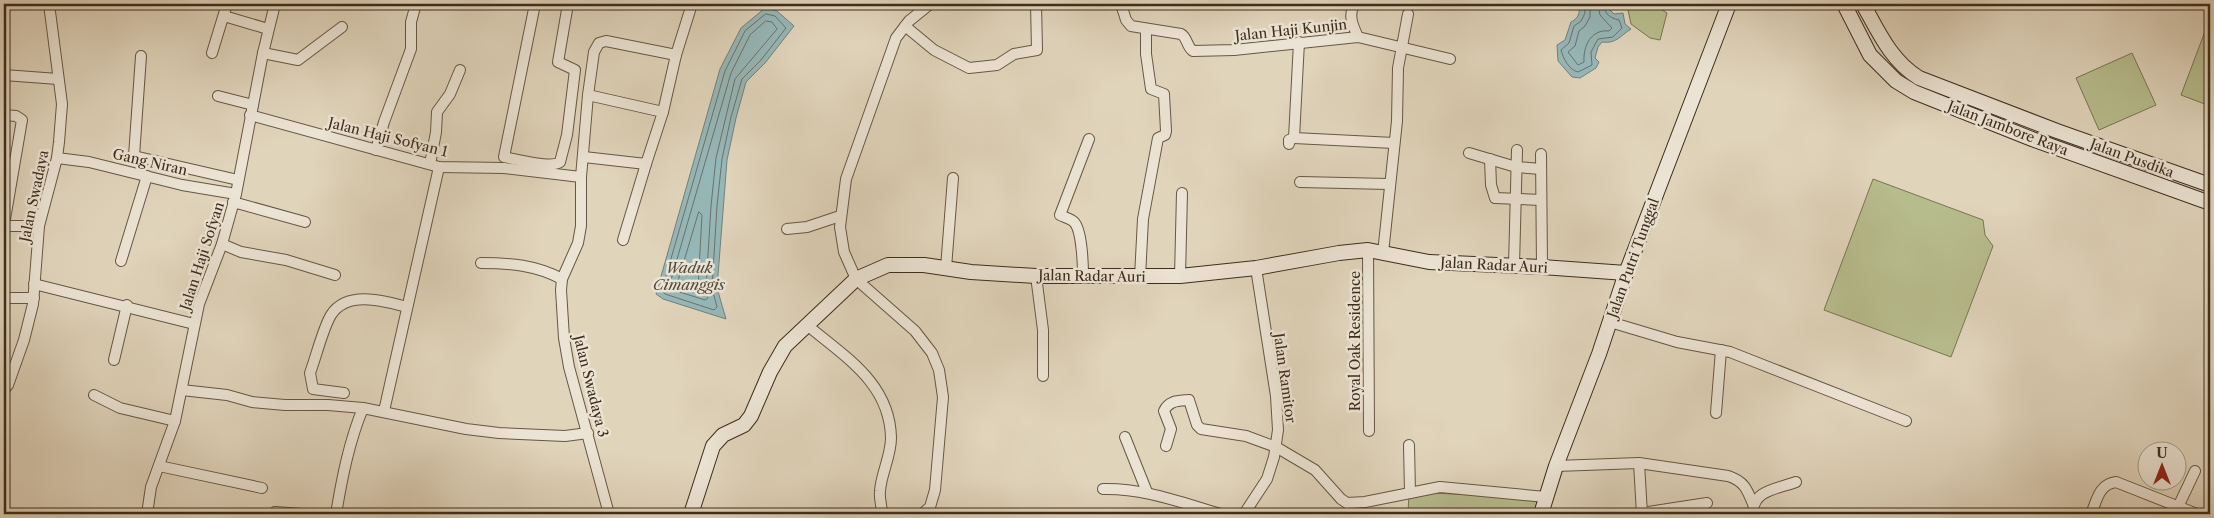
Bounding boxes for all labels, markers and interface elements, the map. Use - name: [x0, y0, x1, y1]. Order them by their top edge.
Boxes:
- street label: Jalan Haji Kunjin: [1232, 15, 1348, 45]
- street label: Jalan Jambore Raya: [1943, 96, 2071, 160]
- street label: Jalan Haji Sofyan 1: [324, 113, 450, 161]
- street label: Jalan Pusdika: [2086, 134, 2177, 182]
- street label: Gang Niran: [111, 145, 189, 179]
- street label: Jalan Swadaya: [15, 148, 53, 246]
- street label: Jalan Putri Tunggal: [1602, 196, 1663, 322]
- street label: Jalan Haji Sofyan: [175, 199, 228, 314]
- street label: Jalan Radar Auri: [1438, 253, 1548, 277]
- water label: Waduk Cimanggis: [653, 258, 726, 294]
- street label: Jalan Radar Auri: [1036, 266, 1146, 286]
- street label: Royal Oak Residence: [1346, 271, 1364, 411]
- street label: Jalan Ramitor: [1270, 330, 1300, 424]
- street label: Jalan Swadaya 3: [569, 331, 612, 439]
- north arrow: [2136, 440, 2186, 490]
- text: U: [2156, 444, 2168, 462]

